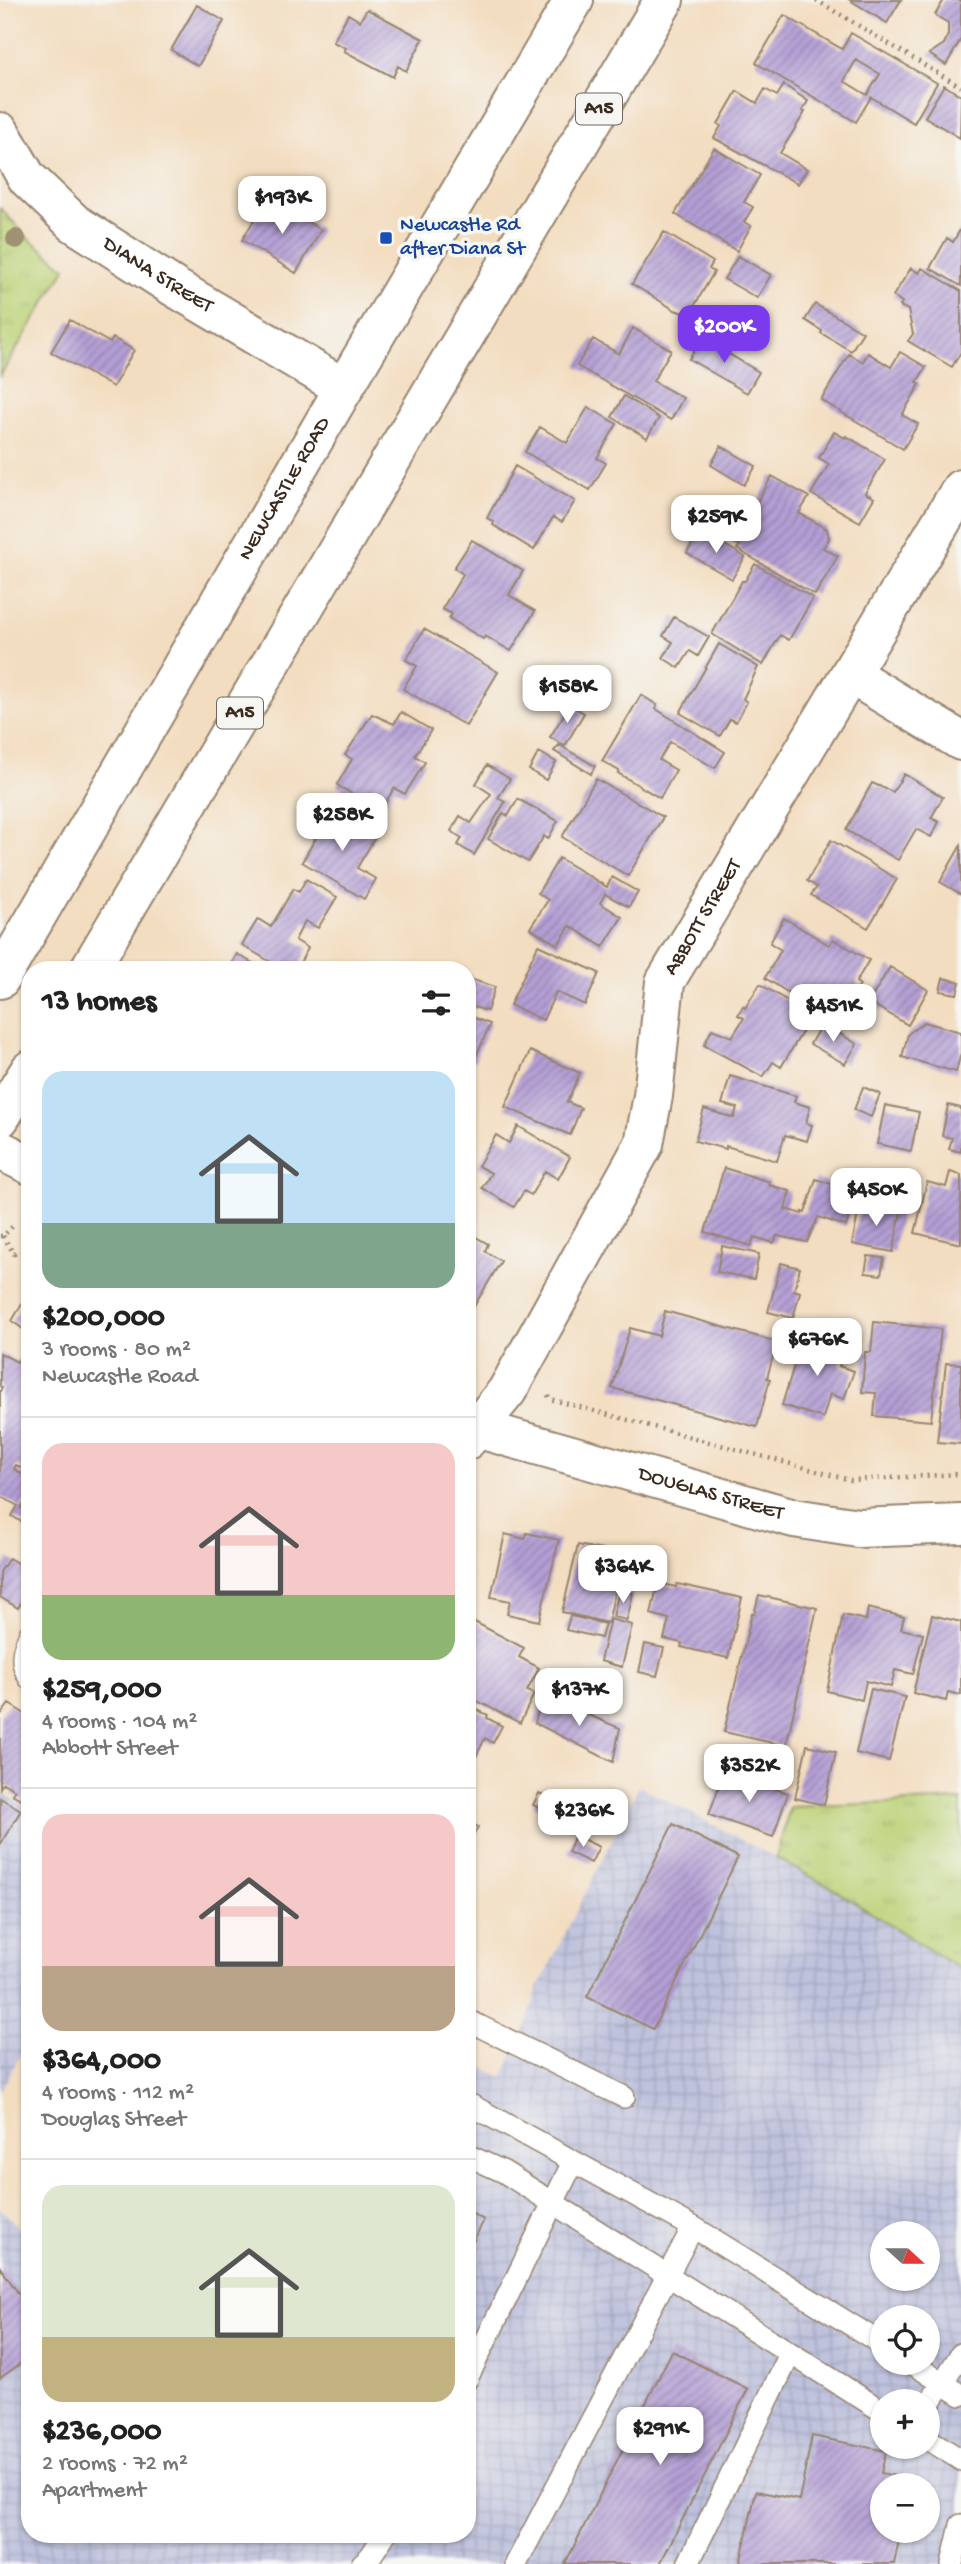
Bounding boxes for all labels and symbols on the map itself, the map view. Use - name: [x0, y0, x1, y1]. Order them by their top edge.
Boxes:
- road number: A15: [576, 94, 622, 124]
- pin: $193K: [233, 176, 331, 236]
- place label: Newcastle Rd after Diana St: [400, 214, 527, 263]
- marker: Newcastle Rd after Diana St: [378, 230, 394, 246]
- street label: DIANA STREET: [96, 231, 218, 320]
- pin: $200K: [675, 306, 773, 365]
- street label: NEWCASTLE ROAD: [234, 412, 337, 565]
- pin: $259K: [667, 496, 765, 555]
- pin: $158K: [518, 666, 616, 725]
- road number: A15: [217, 698, 263, 728]
- pin: $258K: [293, 794, 391, 853]
- street label: ABBOTT STREET: [659, 855, 748, 980]
- pin: $451K: [784, 984, 882, 1044]
- pin: $450K: [827, 1168, 925, 1228]
- pin: $676K: [768, 1318, 866, 1378]
- street label: DOUGLAS STREET: [633, 1461, 787, 1527]
- pin: $364K: [574, 1546, 672, 1605]
- pin: $137K: [530, 1668, 628, 1728]
- pin: $352K: [700, 1744, 798, 1804]
- pin: $236K: [534, 1790, 632, 1849]
- north arrow: [870, 2221, 940, 2291]
- pin: $291K: [611, 2408, 709, 2467]

